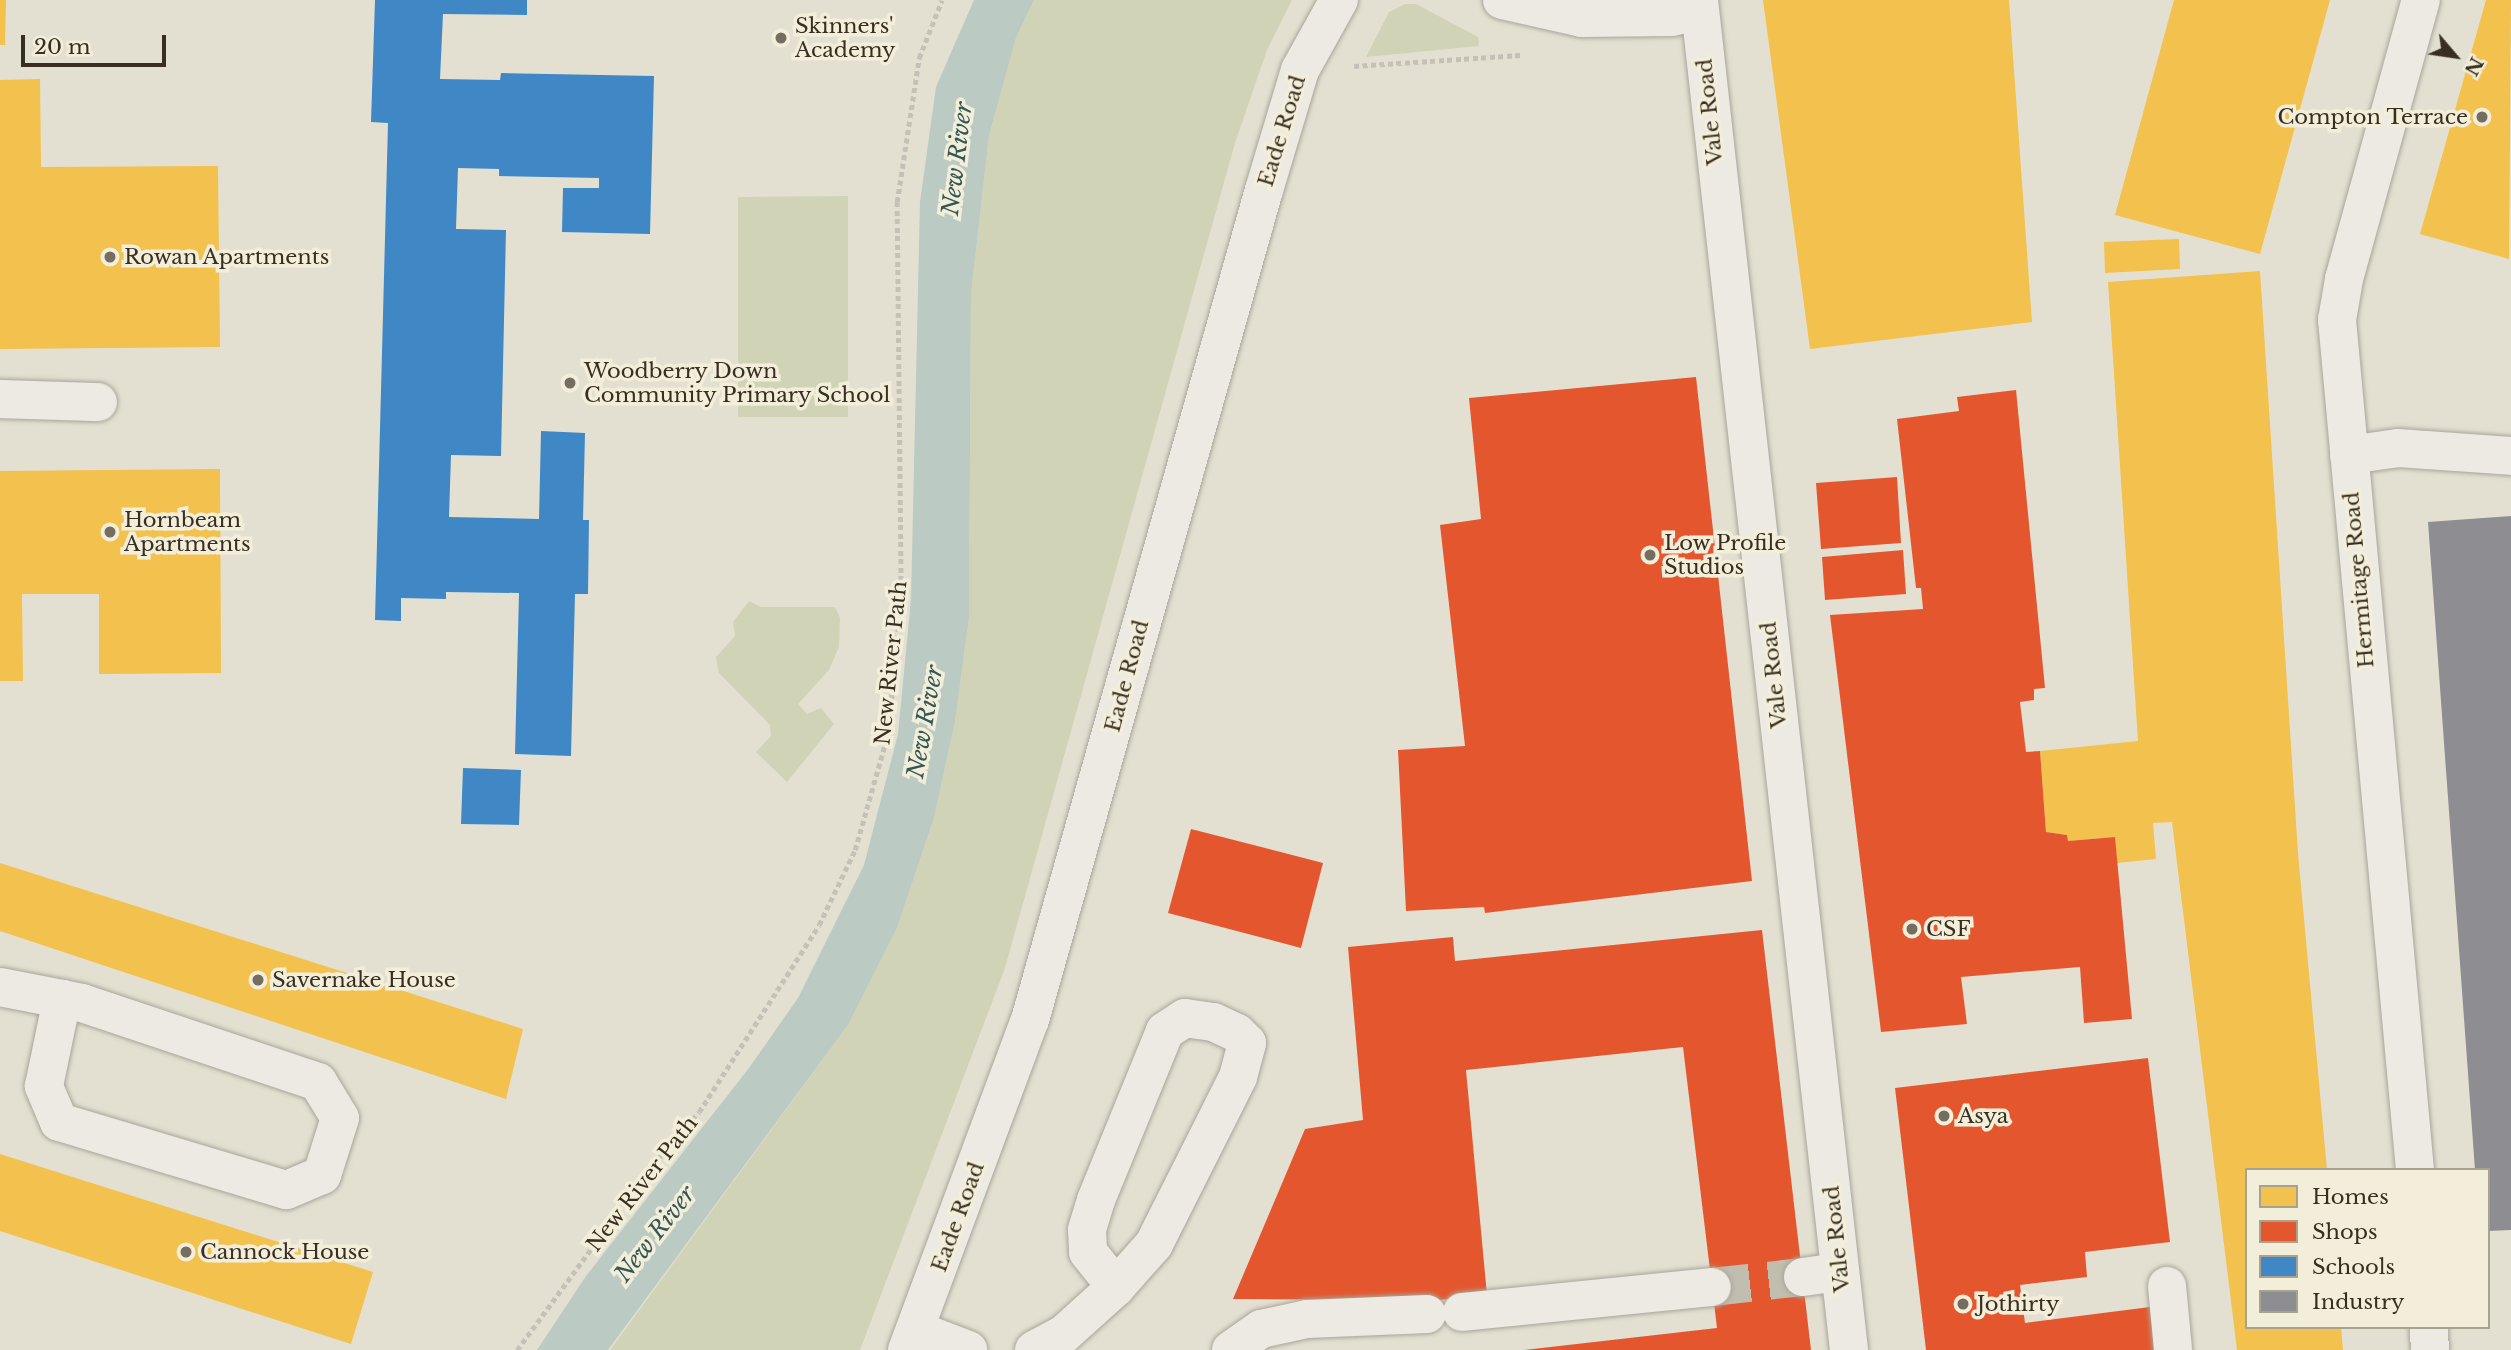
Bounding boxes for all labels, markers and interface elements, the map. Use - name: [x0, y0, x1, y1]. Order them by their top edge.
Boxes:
- place label: Skinners' Academy: [795, 13, 896, 63]
- scale bar: [24, 21, 170, 65]
- north arrow: [2420, 21, 2490, 91]
- marker: Skinners' Academy: [773, 30, 789, 46]
- text: 20 m: [34, 34, 91, 60]
- text: N: [2459, 53, 2488, 80]
- street label: Vale Road: [1692, 58, 1728, 166]
- street label: Eade Road: [1253, 72, 1311, 190]
- water label: New River: [936, 101, 978, 217]
- place label: Compton Terrace: [2277, 104, 2468, 130]
- marker: Compton Terrace: [2474, 109, 2490, 125]
- place label: Rowan Apartments: [124, 244, 330, 270]
- marker: Rowan Apartments: [102, 249, 118, 265]
- place label: Woodberry Down Community Primary School: [584, 358, 892, 408]
- marker: Woodberry Down Community Primary School: [562, 375, 578, 391]
- street label: Hermitage Road: [2339, 491, 2379, 669]
- place label: Hornbeam Apartments: [124, 507, 251, 557]
- marker: Hornbeam Apartments: [102, 524, 118, 540]
- place label: Low Profile Studios: [1664, 530, 1787, 580]
- marker: Low Profile Studios: [1642, 547, 1658, 563]
- street label: New River Path: [870, 579, 912, 747]
- street label: Eade Road: [1100, 617, 1154, 735]
- street label: Vale Road: [1756, 621, 1792, 729]
- water label: New River: [901, 663, 949, 781]
- place label: CSF: [1926, 916, 1970, 942]
- marker: CSF: [1904, 921, 1920, 937]
- place label: Savernake House: [272, 967, 456, 993]
- marker: Savernake House: [250, 972, 266, 988]
- place label: Asya: [1958, 1103, 2008, 1129]
- marker: Asya: [1936, 1108, 1952, 1124]
- street label: New River Path: [581, 1111, 703, 1257]
- street label: Eade Road: [926, 1159, 990, 1275]
- legend: [2245, 1168, 2490, 1329]
- water label: New River: [609, 1181, 701, 1287]
- text: Homes: [2312, 1184, 2389, 1210]
- street label: Vale Road: [1819, 1185, 1855, 1293]
- text: Shops: [2312, 1219, 2378, 1245]
- place label: Cannock House: [200, 1239, 370, 1265]
- marker: Cannock House: [178, 1244, 194, 1260]
- text: Schools: [2312, 1254, 2395, 1280]
- text: Industry: [2312, 1289, 2404, 1315]
- place label: Jothirty: [1977, 1291, 2059, 1317]
- marker: Jothirty: [1955, 1296, 1971, 1312]

